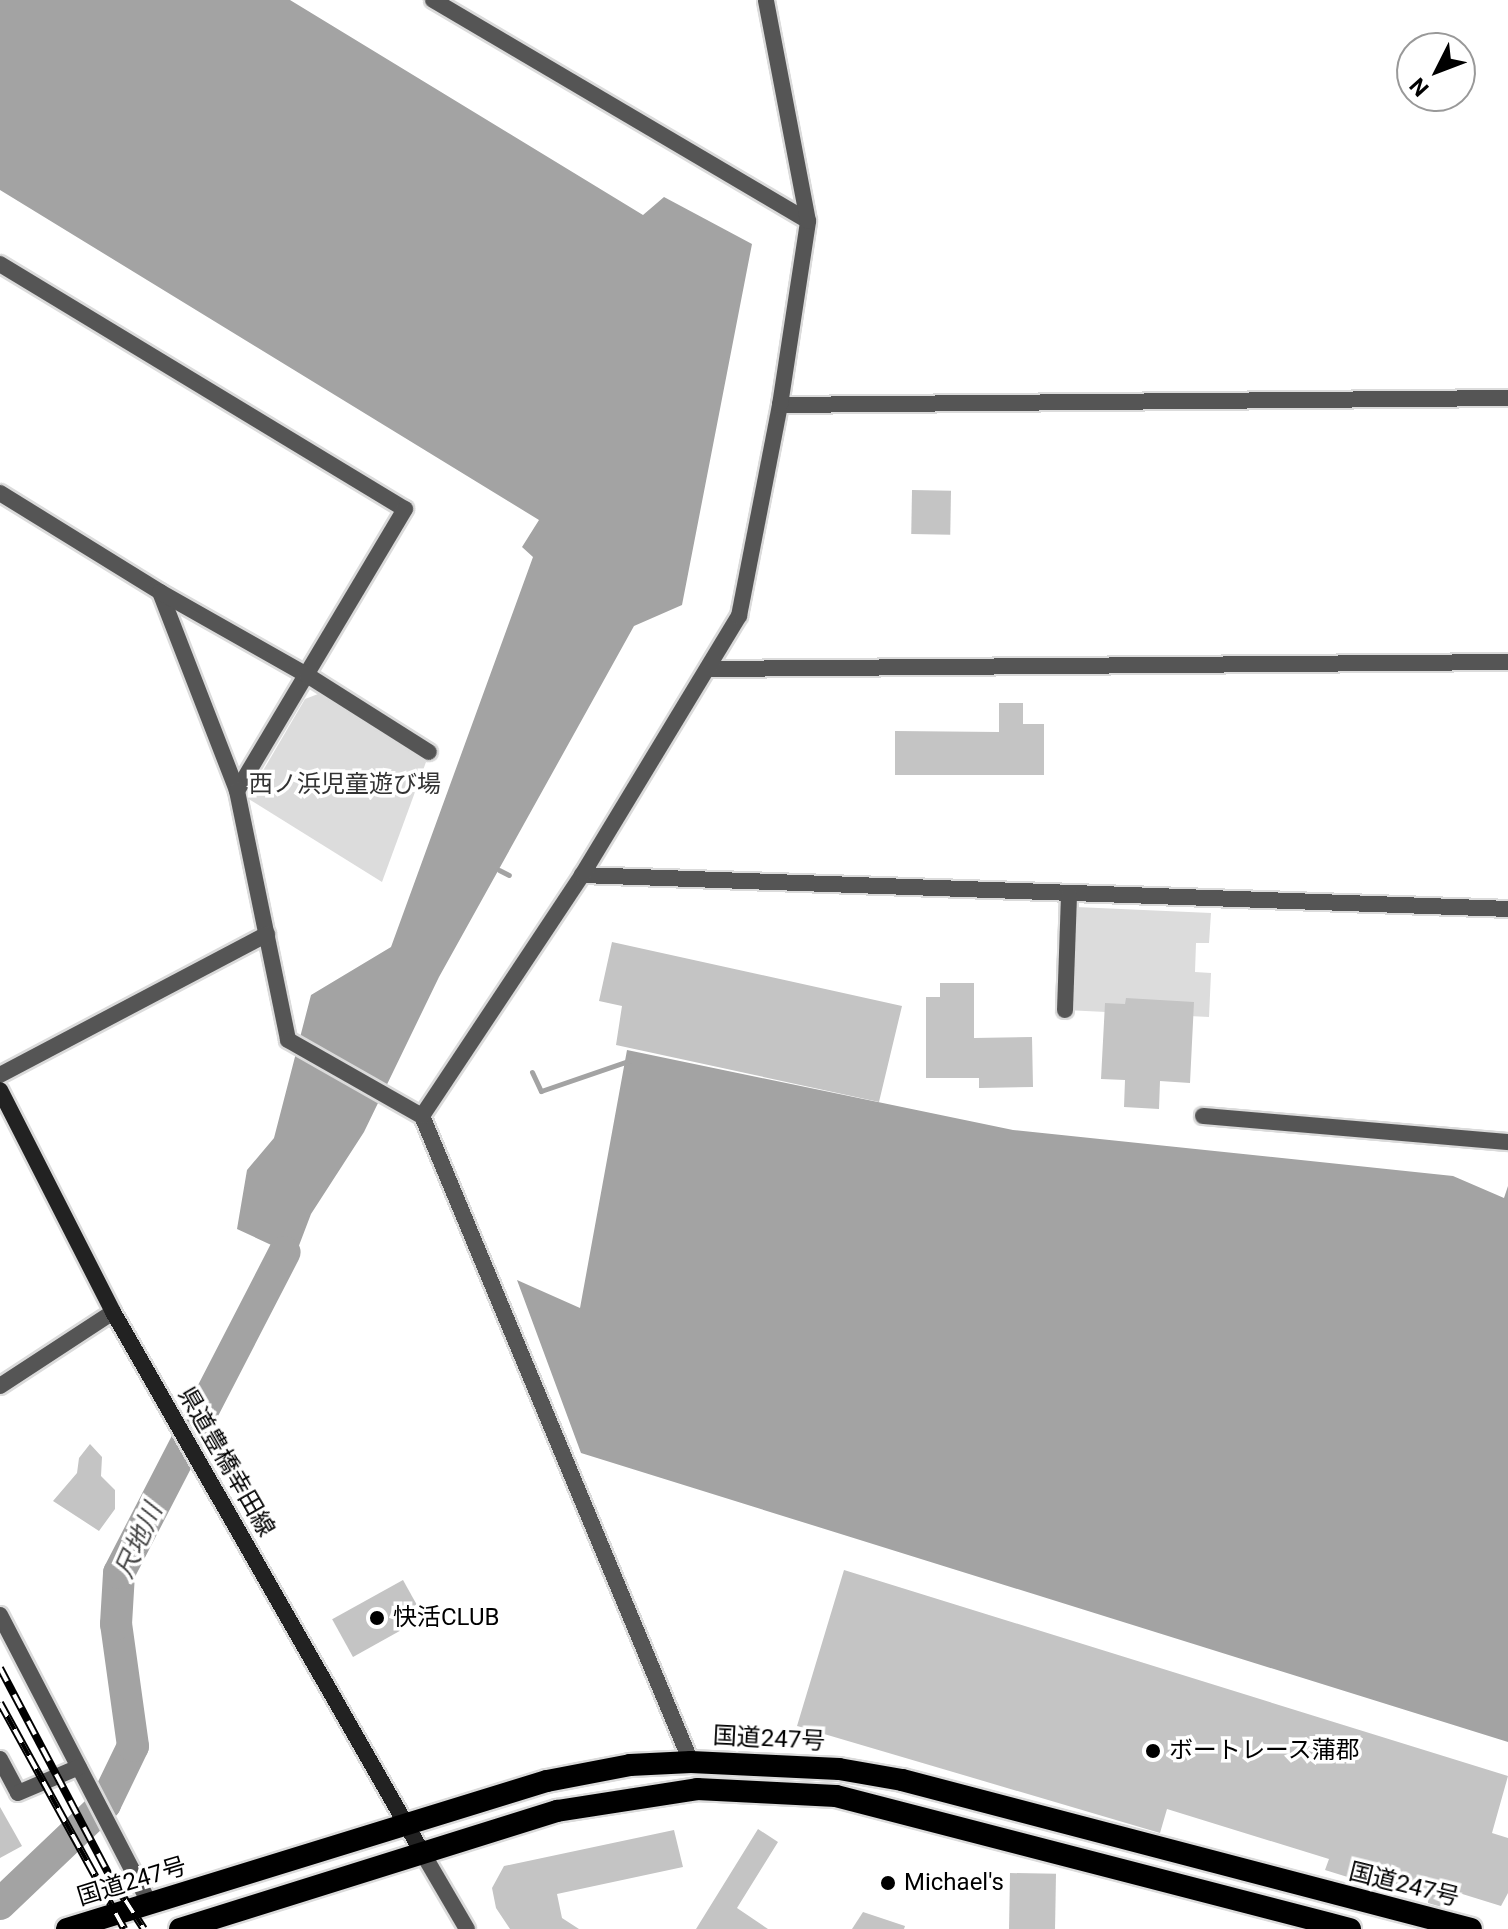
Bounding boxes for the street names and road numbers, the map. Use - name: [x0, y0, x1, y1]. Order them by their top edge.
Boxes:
- street label: 県道豊橋幸田線: [172, 1382, 280, 1542]
- street label: 国道247号: [712, 1722, 826, 1756]
- street label: 国道247号: [74, 1852, 190, 1912]
- street label: 国道247号: [1346, 1857, 1462, 1913]

